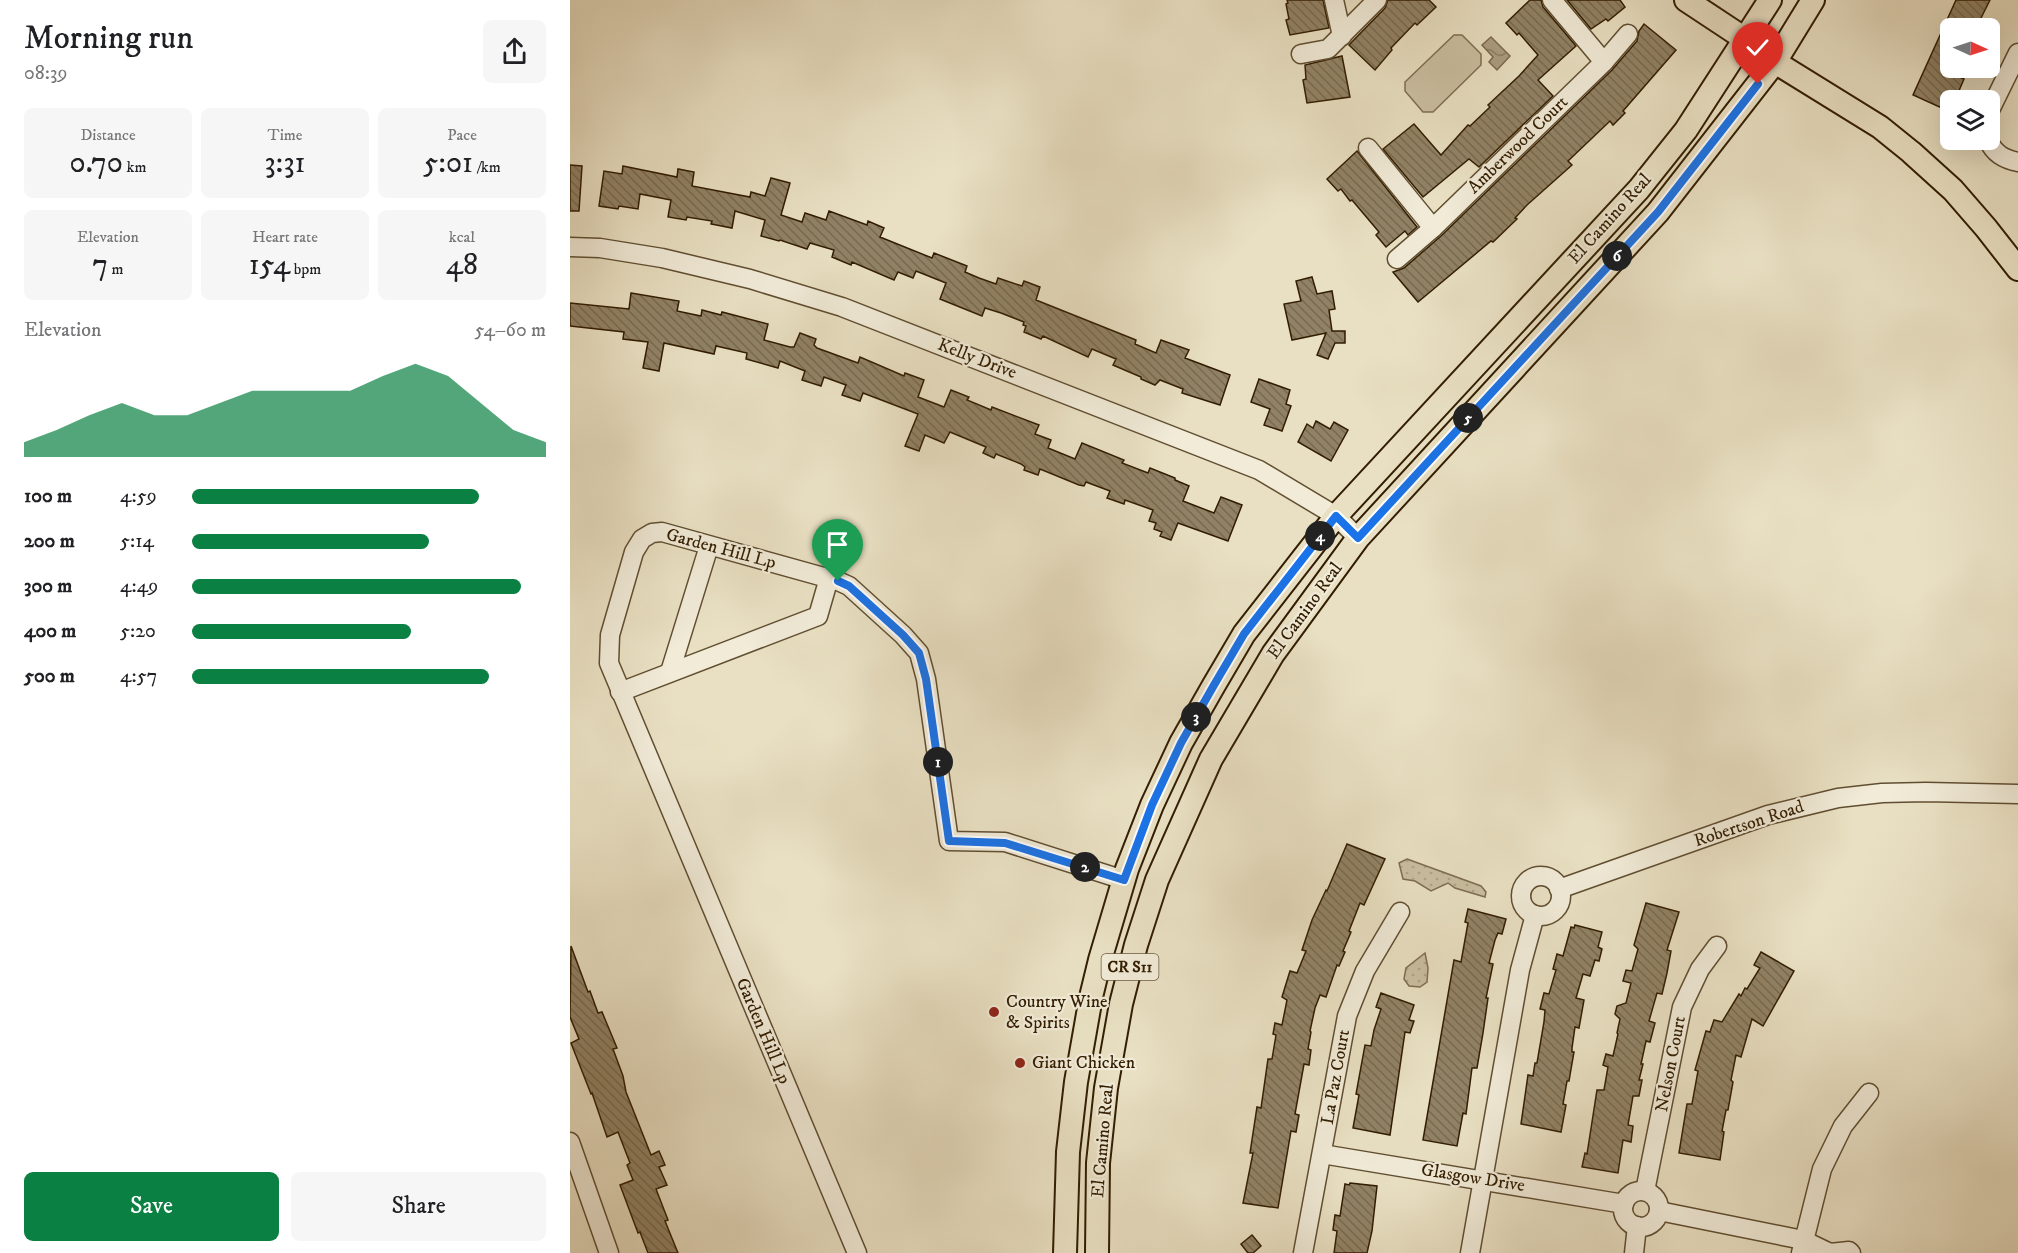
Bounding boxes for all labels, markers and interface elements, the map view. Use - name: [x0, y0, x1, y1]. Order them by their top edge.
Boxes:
- text: Morning run: [24, 18, 193, 59]
- north arrow: [1940, 18, 2000, 78]
- map controls: [1940, 18, 2000, 150]
- button: share: [483, 20, 546, 83]
- pin: [1732, 22, 1783, 84]
- icon: check: [1741, 31, 1774, 64]
- text: 08:39: [24, 61, 67, 86]
- button: layers: [1940, 90, 2000, 150]
- street label: Amberwood Court: [1463, 91, 1573, 199]
- text: Distance: [80, 125, 136, 145]
- text: Time: [268, 125, 302, 145]
- text: Pace: [447, 125, 477, 145]
- text: 0.70: [70, 145, 123, 182]
- text: 3:31: [264, 145, 306, 182]
- text: 5:01: [423, 145, 473, 182]
- text: km: [123, 157, 146, 177]
- text: /km: [473, 157, 501, 177]
- street label: El Camino Real: [1564, 169, 1657, 269]
- text: Elevation: [77, 227, 139, 247]
- text: Heart rate: [252, 227, 318, 247]
- text: kcal: [449, 227, 475, 247]
- pin: 6: [1602, 241, 1632, 271]
- text: 6: [1613, 246, 1621, 266]
- text: 7: [92, 247, 108, 284]
- text: 154: [249, 247, 290, 284]
- text: 48: [446, 247, 478, 284]
- text: m: [108, 259, 124, 279]
- text: bpm: [290, 259, 321, 279]
- text: Elevation: [24, 318, 101, 343]
- text: 54–60 m: [475, 318, 546, 343]
- street label: Kelly Drive: [934, 334, 1020, 384]
- pin: 5: [1453, 403, 1483, 433]
- text: 5: [1464, 408, 1472, 428]
- text: 100 m: [24, 484, 72, 509]
- text: 4:59: [120, 484, 157, 509]
- pin: [812, 519, 863, 581]
- pin: 4: [1305, 521, 1335, 551]
- street label: Garden Hill Lp: [664, 524, 778, 574]
- text: 4: [1315, 526, 1325, 546]
- icon: arrive: [821, 528, 854, 561]
- text: 200 m: [24, 529, 75, 554]
- text: 5:14: [120, 529, 154, 554]
- street label: El Camino Real: [1263, 558, 1348, 664]
- text: 300 m: [24, 574, 72, 599]
- text: 4:49: [120, 574, 158, 599]
- text: 400 m: [24, 619, 76, 644]
- text: 5:20: [120, 619, 156, 644]
- text: 500 m: [24, 664, 75, 689]
- text: 4:57: [120, 664, 157, 689]
- pin: 3: [1181, 702, 1211, 732]
- text: 3: [1193, 707, 1199, 727]
- pin: 1: [923, 747, 953, 777]
- text: 1: [935, 752, 941, 772]
- street label: Robertson Road: [1691, 796, 1807, 852]
- pin: 2: [1070, 852, 1100, 882]
- text: 2: [1081, 857, 1089, 877]
- road number: CR S11: [1102, 954, 1158, 980]
- street label: Garden Hill Lp: [731, 975, 795, 1087]
- place label: Country Wine & Spirits: [1006, 991, 1108, 1034]
- marker: Country Wine & Spirits: [987, 1005, 1001, 1019]
- street label: Nelson Court: [1651, 1014, 1691, 1114]
- street label: La Paz Court: [1317, 1028, 1355, 1126]
- place label: Giant Chicken: [1032, 1052, 1136, 1074]
- marker: Giant Chicken: [1013, 1056, 1027, 1070]
- street label: El Camino Real: [1087, 1083, 1119, 1199]
- street label: Glasgow Drive: [1420, 1159, 1526, 1197]
- button: Save: [24, 1172, 279, 1241]
- button: Share: [291, 1172, 546, 1241]

